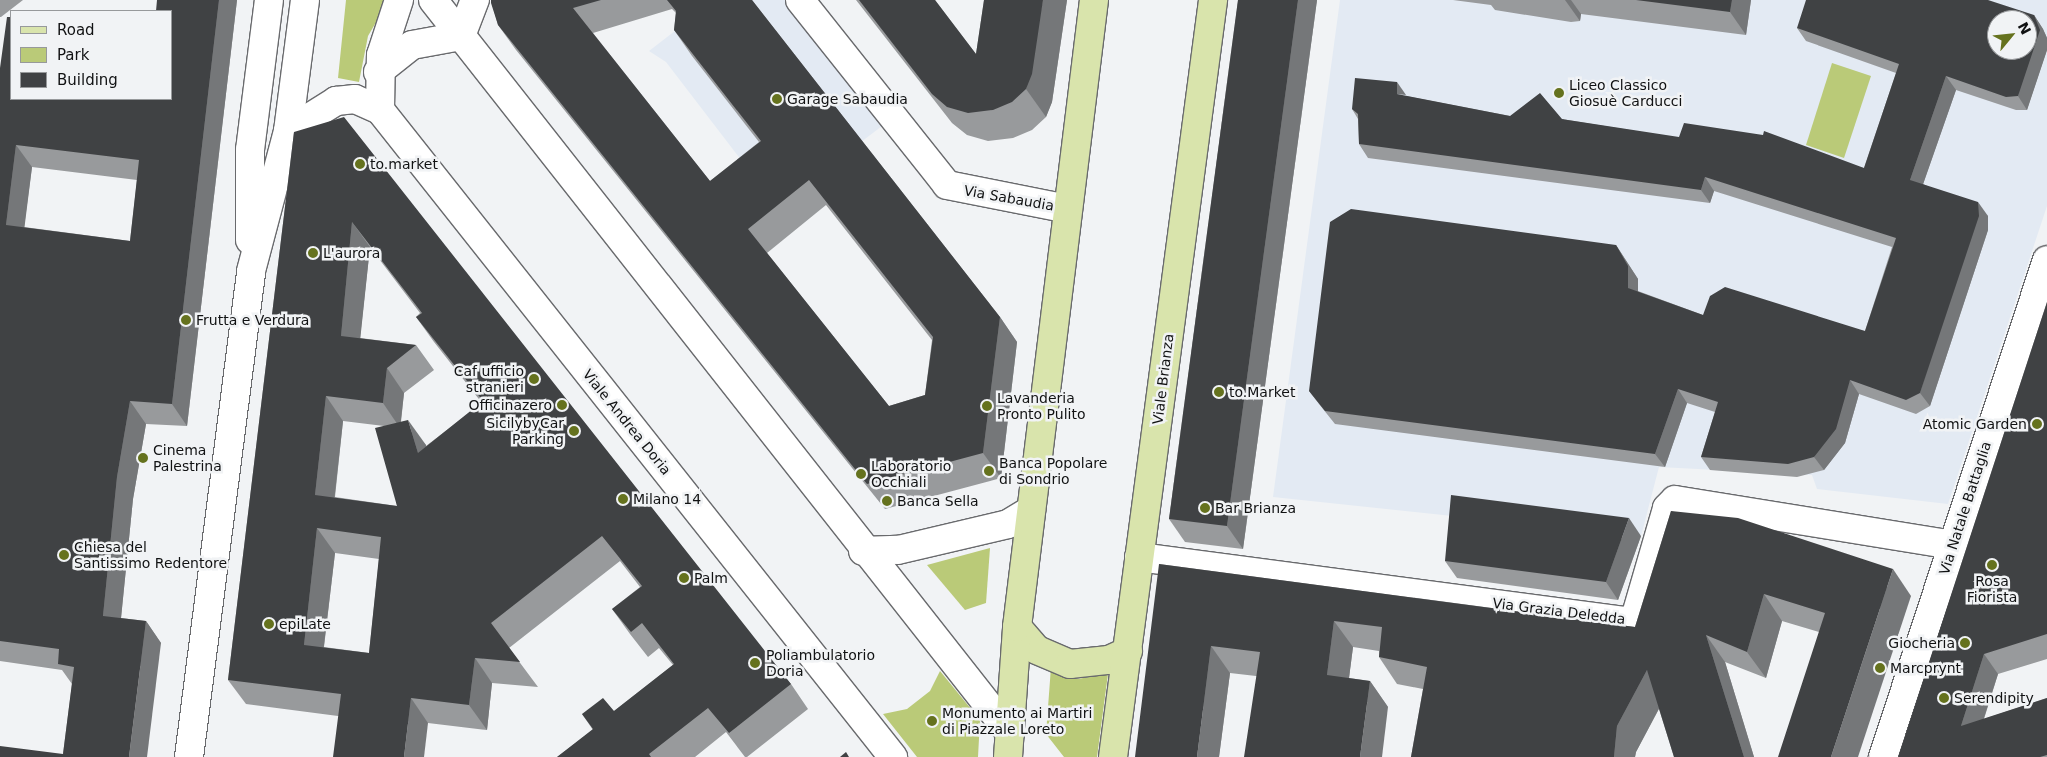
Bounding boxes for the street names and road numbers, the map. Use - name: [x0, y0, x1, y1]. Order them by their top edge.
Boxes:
- street label: Via Sabaudia: [963, 182, 1055, 214]
- street label: Viale Brianza: [1149, 333, 1177, 425]
- street label: Viale Andrea Doria: [579, 366, 675, 478]
- street label: Via Natale Battaglia: [1935, 439, 1995, 577]
- street label: Via Grazia Deledda: [1492, 595, 1626, 627]

